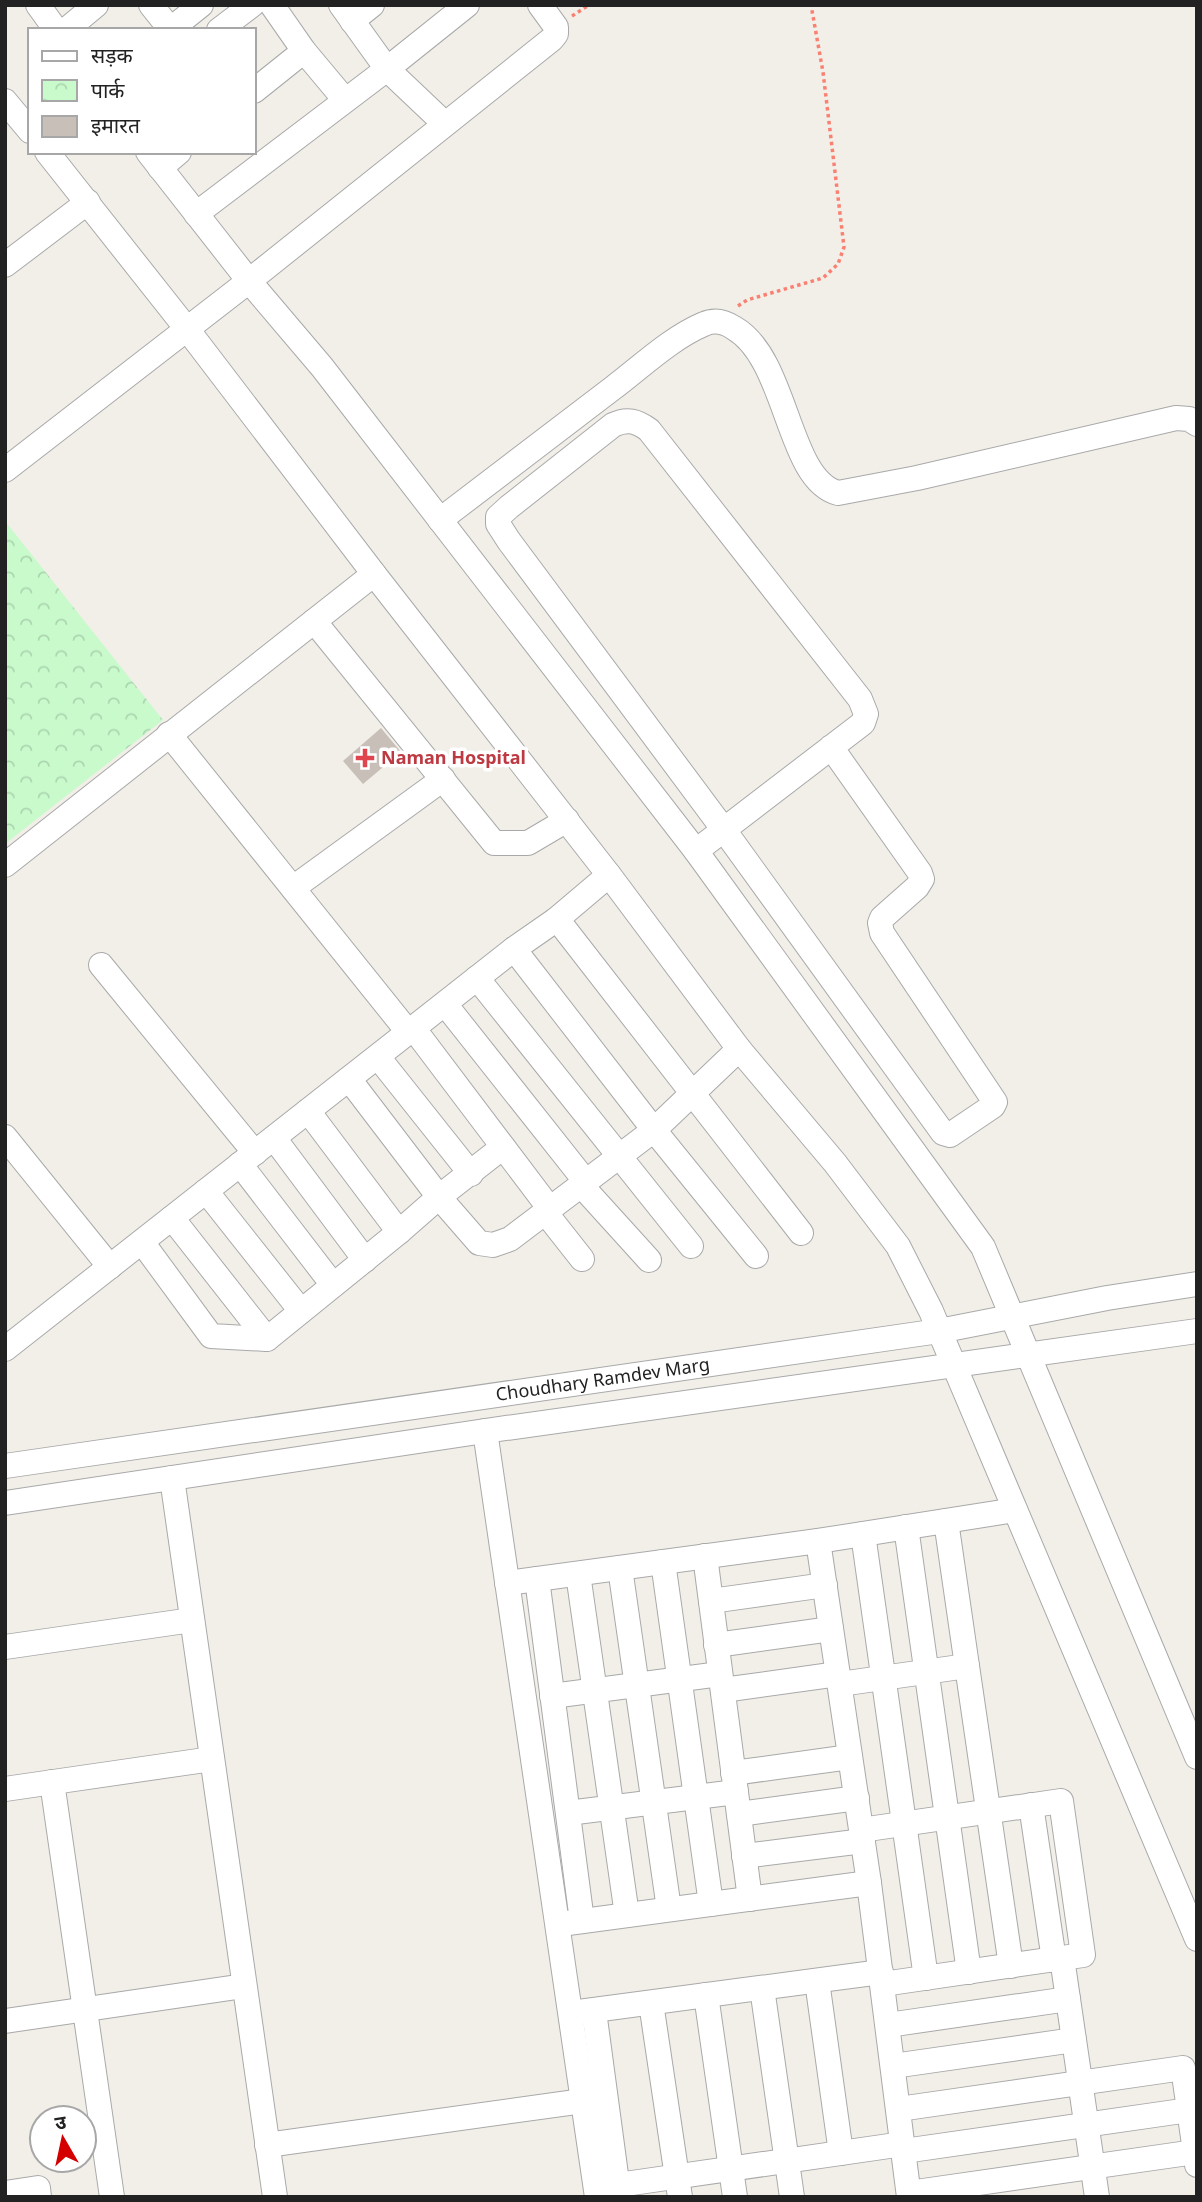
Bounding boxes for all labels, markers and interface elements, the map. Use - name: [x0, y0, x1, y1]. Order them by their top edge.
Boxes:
- legend: [28, 28, 256, 154]
- text: सड़क: [91, 41, 133, 69]
- text: पार्क: [91, 76, 125, 104]
- text: इमारत: [91, 111, 141, 139]
- place label: Naman Hospital: [381, 745, 526, 769]
- marker: Naman Hospital: [355, 748, 375, 768]
- street label: Choudhary Ramdev Marg: [494, 1351, 711, 1406]
- north arrow: [28, 2104, 98, 2174]
- text: उ: [53, 2108, 69, 2136]

